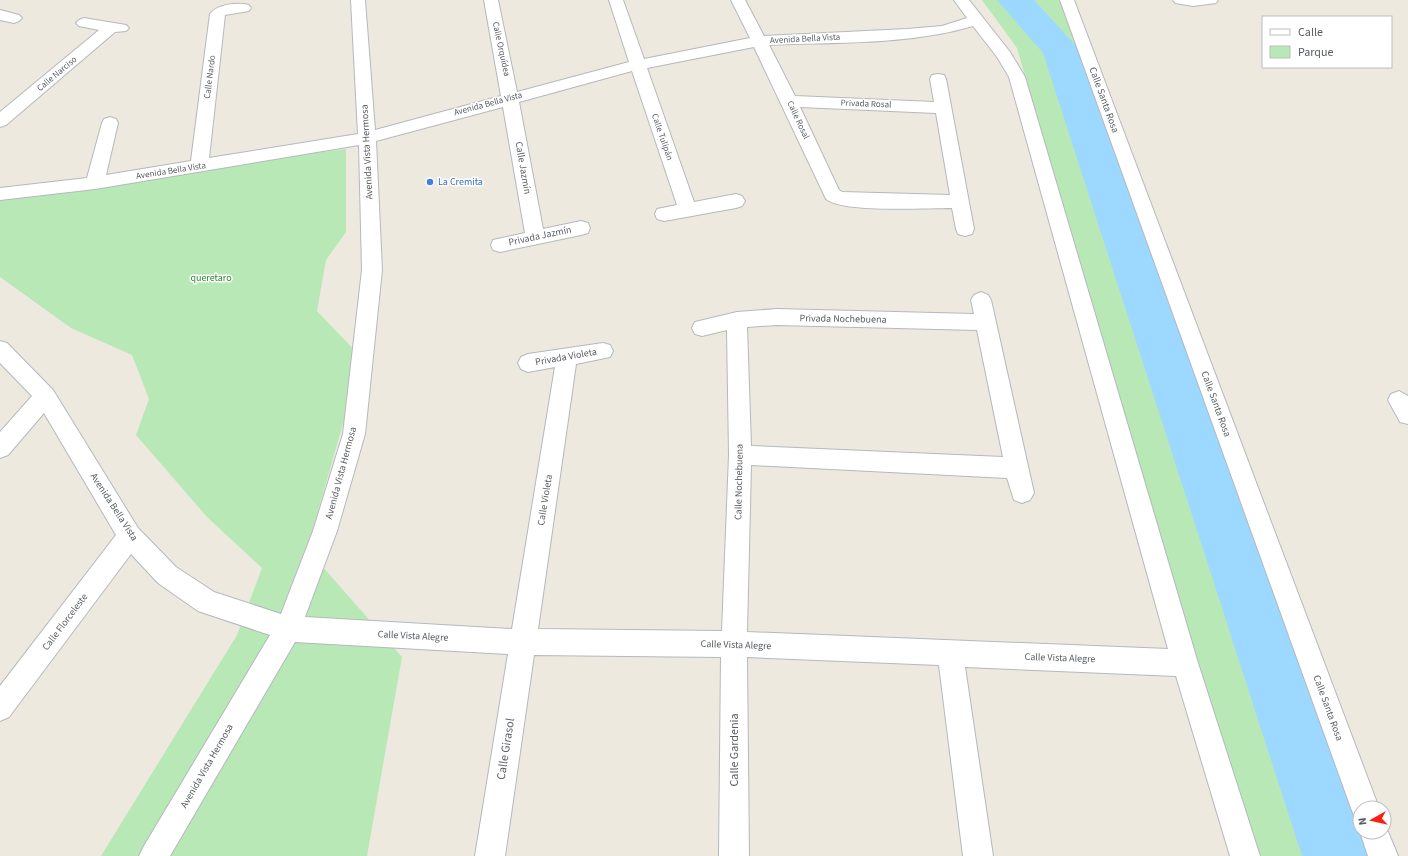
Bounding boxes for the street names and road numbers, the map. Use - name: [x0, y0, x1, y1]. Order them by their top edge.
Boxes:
- street label: Calle Orquídea: [489, 20, 513, 78]
- street label: Avenida Bella Vista: [769, 31, 841, 47]
- street label: Calle Narciso: [34, 53, 80, 95]
- street label: Calle Nardo: [201, 54, 219, 100]
- street label: Calle Santa Rosa: [1086, 65, 1122, 135]
- street label: Avenida Bella Vista: [452, 89, 524, 119]
- street label: Privada Rosal: [840, 97, 892, 111]
- street label: Calle Rosal: [783, 99, 813, 141]
- street label: Avenida Vista Hermosa: [358, 104, 376, 200]
- street label: Calle Tulipán: [648, 112, 676, 162]
- street label: Calle Jazmín: [511, 141, 535, 195]
- street label: Avenida Bella Vista: [135, 159, 207, 183]
- street label: Privada Jazmín: [507, 222, 573, 250]
- street label: Privada Nochebuena: [799, 311, 887, 327]
- street label: Privada Violeta: [534, 345, 598, 369]
- street label: Calle Santa Rosa: [1198, 369, 1234, 439]
- street label: Avenida Vista Hermosa: [322, 425, 360, 521]
- street label: Calle Nochebuena: [731, 444, 747, 520]
- street label: Avenida Bella Vista: [87, 470, 141, 544]
- street label: Calle Violeta: [534, 473, 556, 527]
- street label: Calle Florceleste: [39, 591, 91, 653]
- street label: Calle Vista Alegre: [377, 627, 449, 645]
- street label: Calle Vista Alegre: [700, 637, 772, 653]
- street label: Calle Vista Alegre: [1024, 650, 1096, 666]
- street label: Calle Santa Rosa: [1310, 673, 1346, 743]
- street label: Calle Gardenia: [726, 713, 743, 787]
- street label: Calle Girasol: [493, 717, 519, 781]
- street label: Avenida Vista Hermosa: [177, 721, 237, 811]

